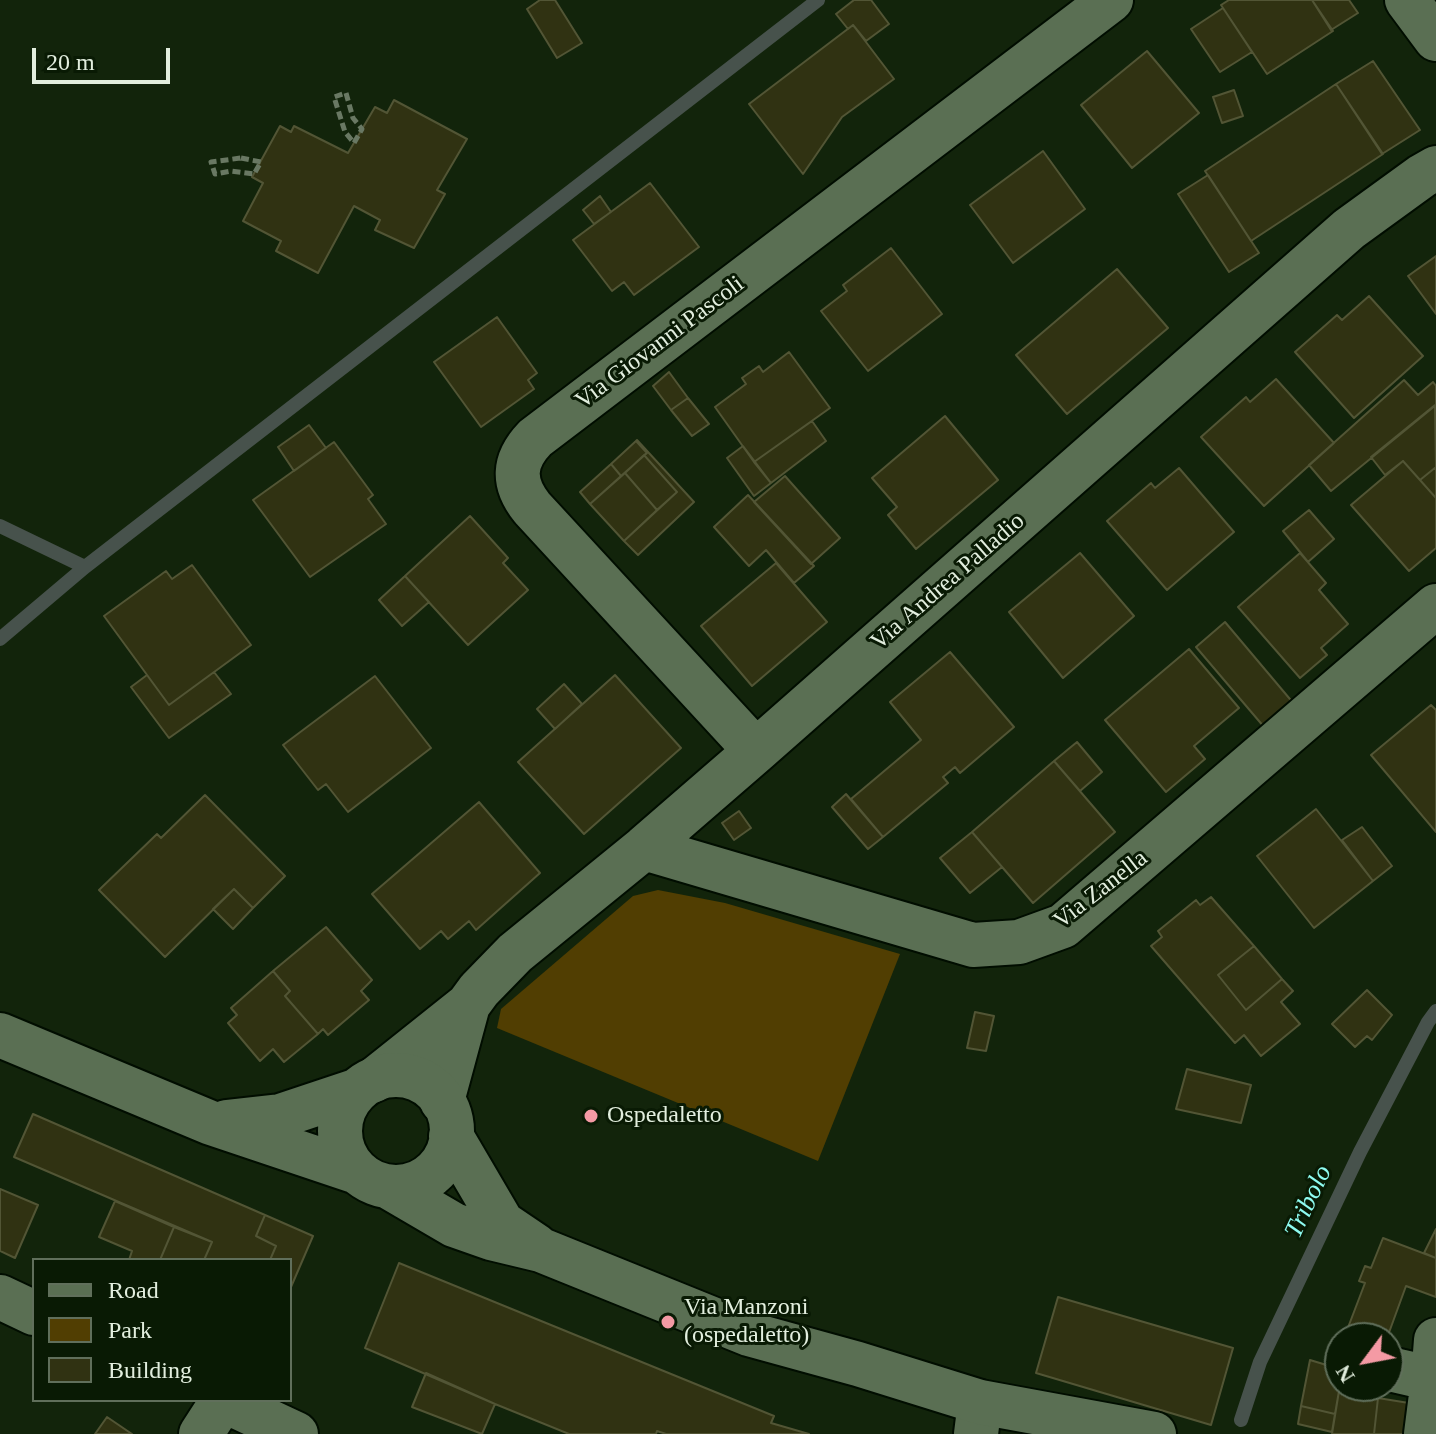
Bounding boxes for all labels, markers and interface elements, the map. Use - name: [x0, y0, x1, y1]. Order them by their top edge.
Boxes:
- scale bar: [36, 32, 174, 82]
- text: 20 m: [46, 49, 95, 75]
- street label: Via Giovanni Pascoli: [570, 270, 750, 416]
- street label: Via Andrea Palladio: [865, 507, 1031, 657]
- street label: Via Zanella: [1048, 844, 1154, 936]
- place label: Ospedaletto: [607, 1102, 722, 1130]
- marker: Ospedaletto: [582, 1107, 600, 1125]
- water label: Tribolo: [1279, 1161, 1339, 1243]
- legend: [32, 1258, 292, 1402]
- text: Road: [108, 1277, 159, 1303]
- place label: Via Manzoni (ospedaletto): [684, 1294, 809, 1350]
- marker: Via Manzoni (ospedaletto): [659, 1313, 677, 1331]
- text: Park: [108, 1317, 152, 1343]
- north arrow: [1324, 1322, 1404, 1402]
- text: Building: [108, 1357, 192, 1383]
- text: N: [1330, 1361, 1360, 1387]

